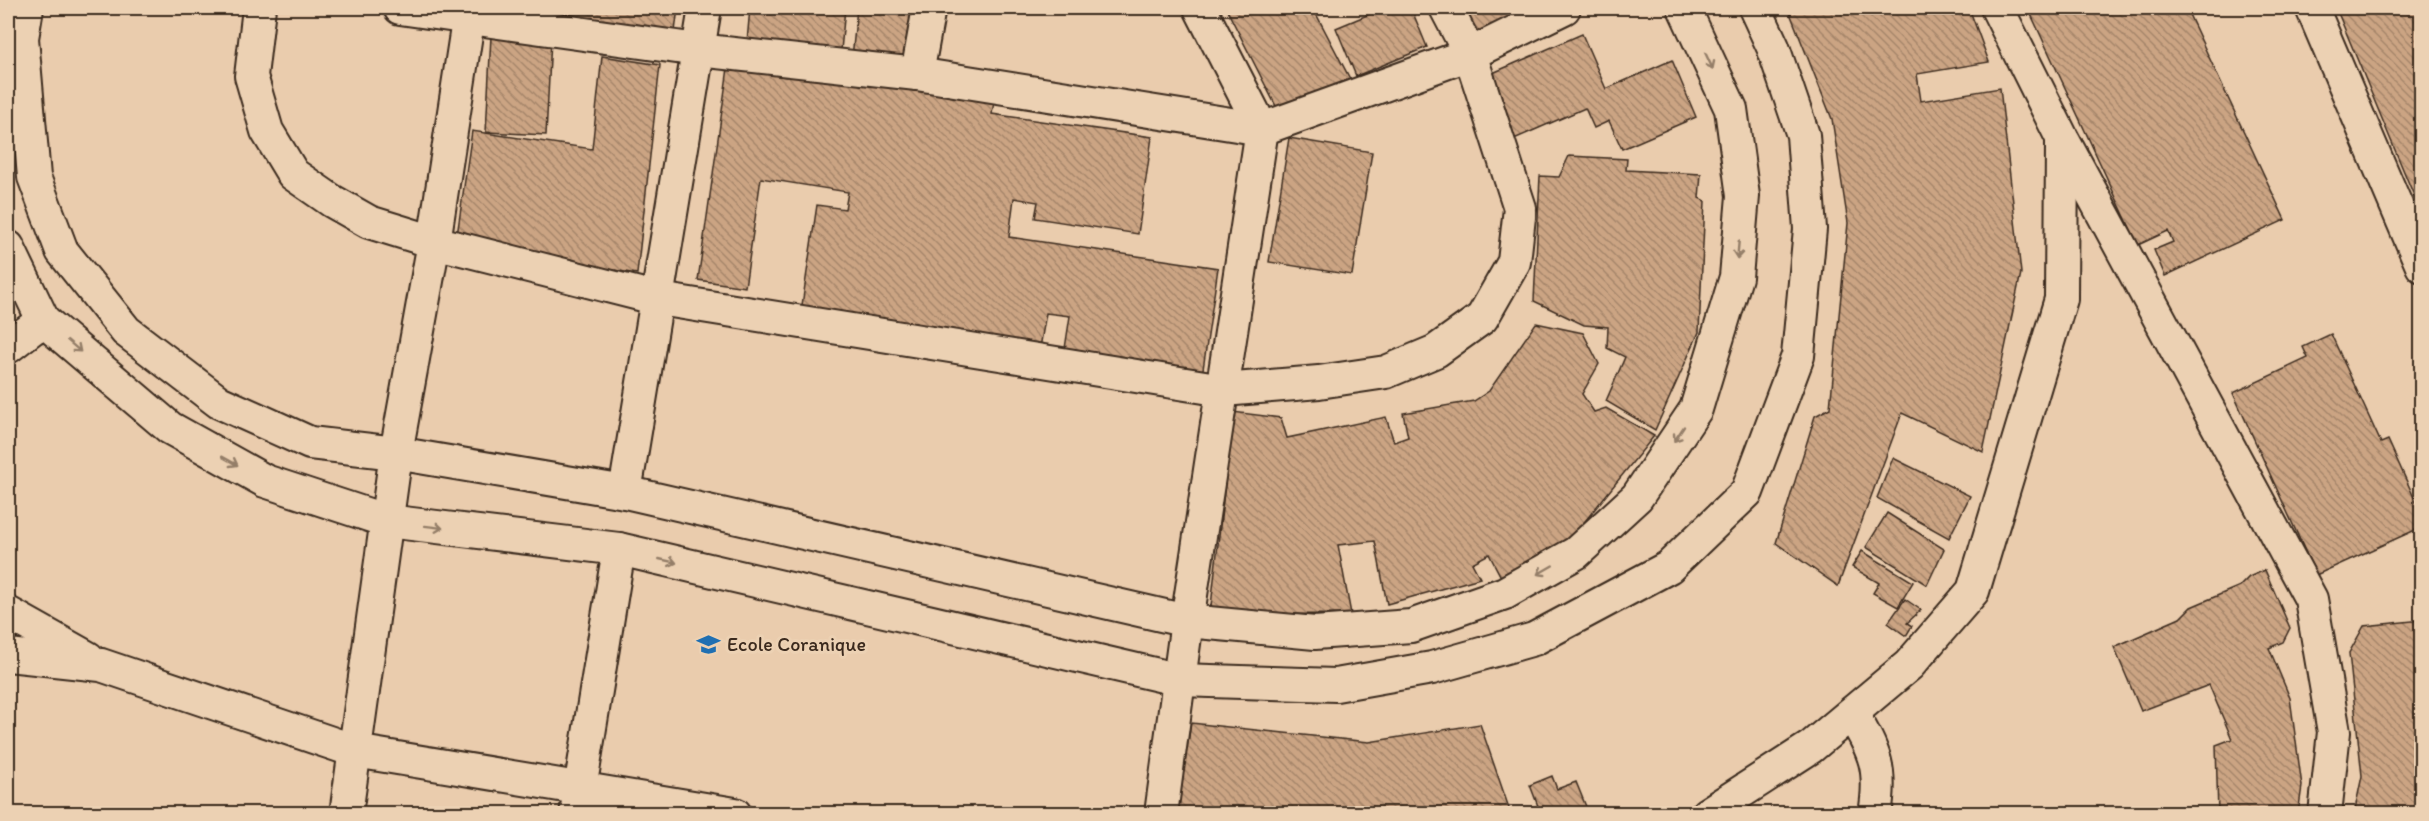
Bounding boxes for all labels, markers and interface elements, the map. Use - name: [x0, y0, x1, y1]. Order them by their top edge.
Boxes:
- one-way arrow: [1703, 51, 1715, 69]
- one-way arrow: [1732, 239, 1743, 259]
- one-way arrow: [66, 339, 81, 353]
- one-way arrow: [1673, 425, 1686, 442]
- one-way arrow: [221, 455, 238, 467]
- one-way arrow: [424, 521, 443, 532]
- one-way arrow: [659, 555, 678, 567]
- one-way arrow: [1536, 565, 1553, 577]
- school or university icon: Ecole Coranique: [696, 631, 722, 657]
- place label: Ecole Coranique: [727, 632, 866, 656]

